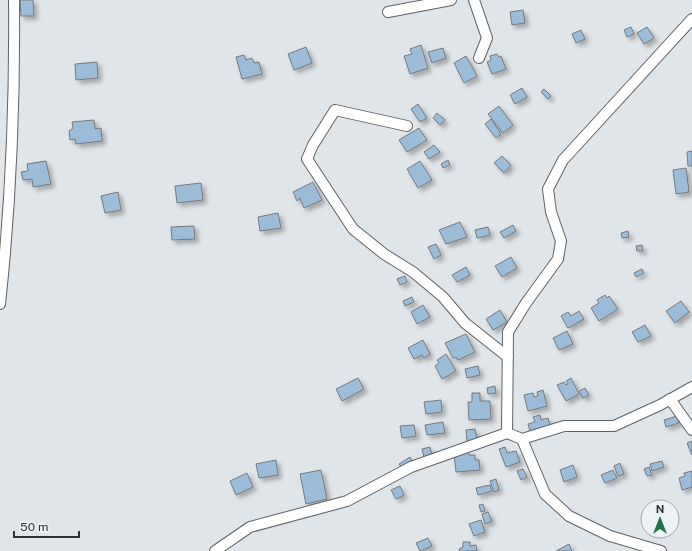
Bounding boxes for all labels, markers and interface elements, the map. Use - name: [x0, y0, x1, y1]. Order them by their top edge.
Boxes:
- north arrow: [640, 499, 680, 539]
- text: N: [656, 503, 664, 515]
- scale bar: [14, 513, 79, 539]
- text: 50 m: [20, 520, 48, 534]

